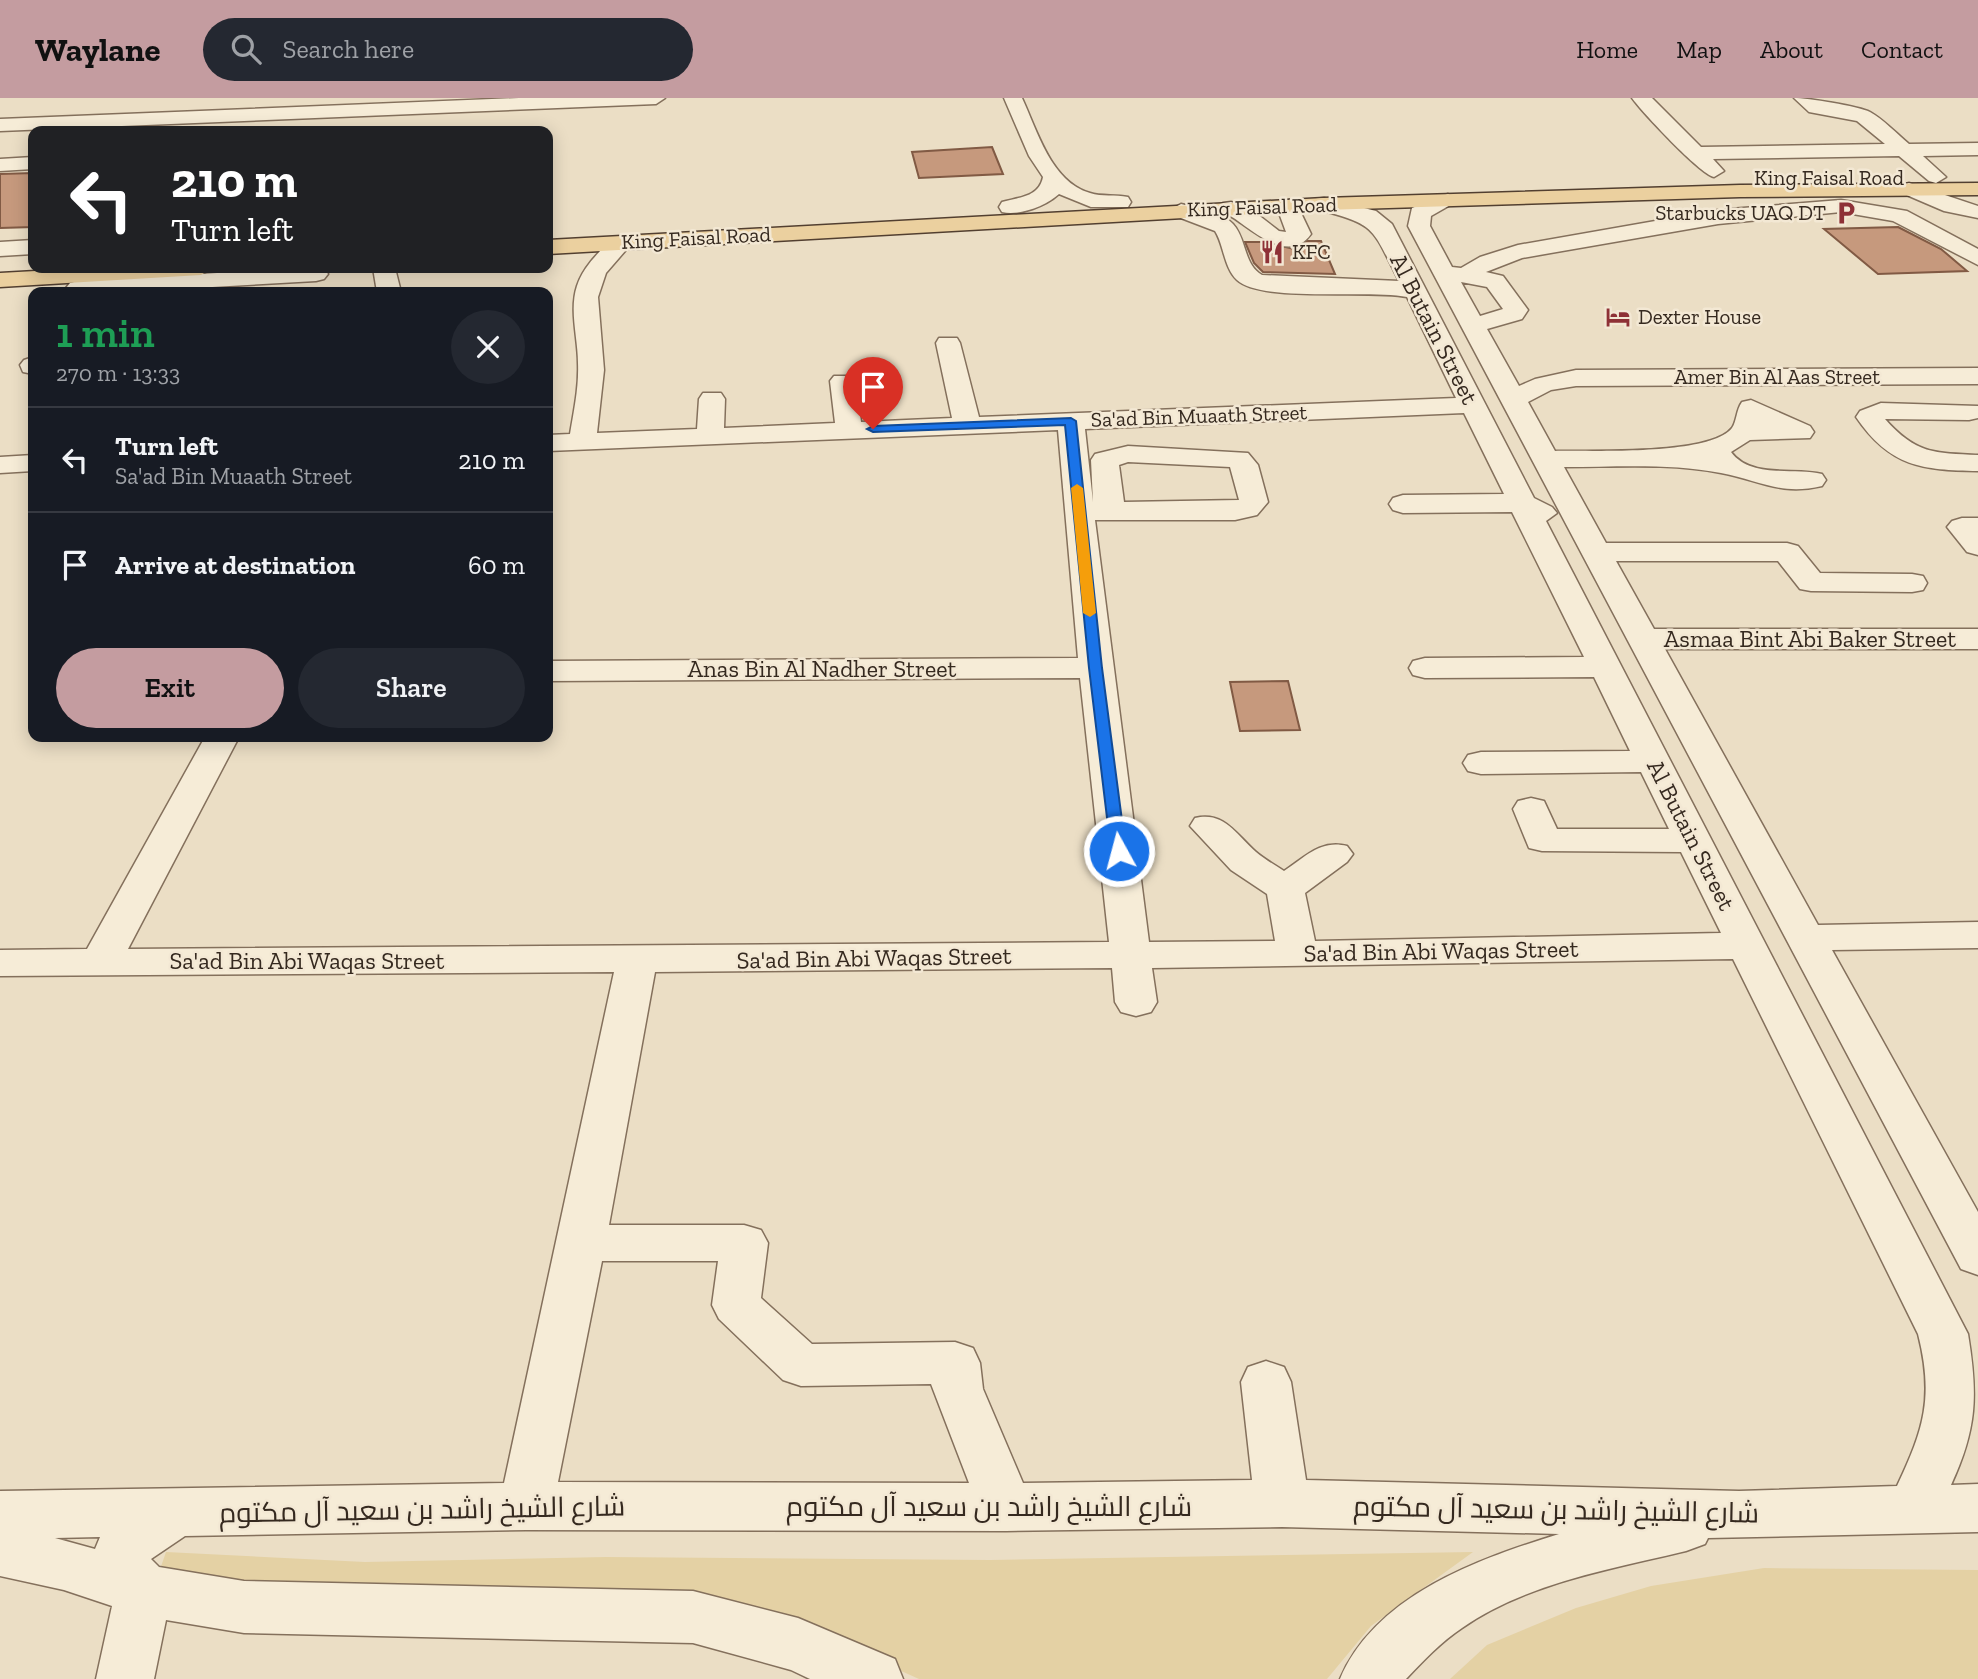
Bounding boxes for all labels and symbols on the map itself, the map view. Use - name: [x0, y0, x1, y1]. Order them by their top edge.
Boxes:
- street label: King Faisal Road: [1754, 165, 1904, 190]
- street label: King Faisal Road: [1187, 191, 1338, 222]
- parking icon: Starbucks UAQ DT: [1832, 199, 1860, 227]
- place label: Starbucks UAQ DT: [1655, 200, 1826, 225]
- street label: King Faisal Road: [620, 221, 772, 254]
- restaurant icon: KFC: [1258, 238, 1286, 266]
- place label: KFC: [1292, 239, 1331, 264]
- street label: Al Butain Street: [1384, 249, 1485, 409]
- hotel icon: Dexter House: [1604, 303, 1632, 331]
- place label: Dexter House: [1638, 304, 1761, 329]
- pin: [843, 357, 903, 429]
- street label: Amer Bin Al Aas Street: [1674, 364, 1880, 389]
- street label: Sa'ad Bin Muaath Street: [1090, 399, 1308, 432]
- street label: Asmaa Bint Abi Baker Street: [1664, 624, 1956, 653]
- street label: Anas Bin Al Nadher Street: [688, 654, 957, 683]
- street label: Al Butain Street: [1641, 755, 1742, 915]
- position arrow: [1082, 814, 1156, 888]
- street label: Sa'ad Bin Abi Waqas Street: [1303, 934, 1579, 967]
- street label: Sa'ad Bin Abi Waqas Street: [736, 941, 1012, 974]
- street label: Sa'ad Bin Abi Waqas Street: [170, 946, 445, 975]
- street label: شارع الشيخ راشد بن سعيد آل مكتوم: [219, 1489, 625, 1533]
- street label: شارع الشيخ راشد بن سعيد آل مكتوم: [1353, 1489, 1759, 1533]
- street label: شارع الشيخ راشد بن سعيد آل مكتوم: [786, 1490, 1192, 1526]

